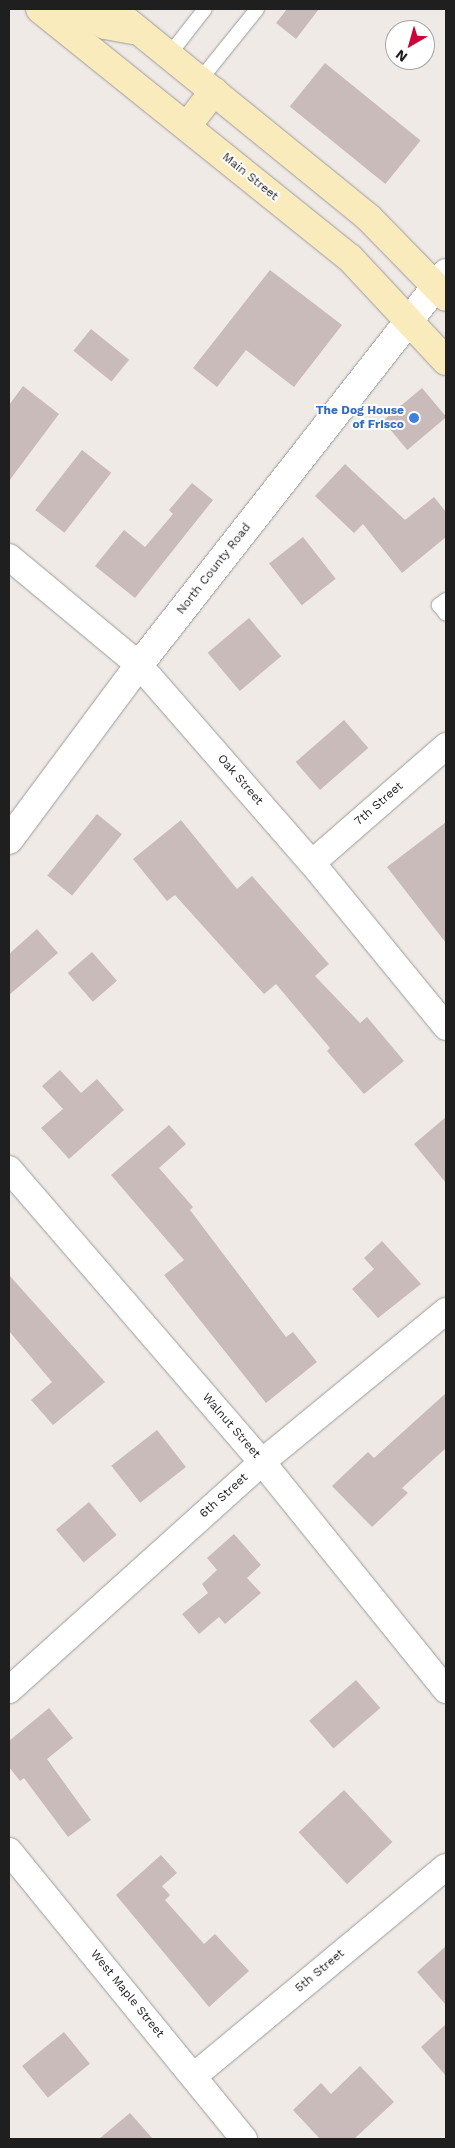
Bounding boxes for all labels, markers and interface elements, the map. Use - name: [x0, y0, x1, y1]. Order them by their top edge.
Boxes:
- north arrow: [385, 20, 435, 70]
- text: N: [392, 47, 410, 66]
- street label: Main Street: [219, 150, 281, 204]
- place label: The Dog House of Frisco: [316, 404, 404, 432]
- marker: The Dog House of Frisco: [408, 412, 420, 424]
- street label: North County Road: [174, 521, 254, 617]
- street label: Oak Street: [214, 752, 266, 808]
- street label: 7th Street: [352, 779, 406, 829]
- street label: Walnut Street: [199, 1390, 263, 1462]
- street label: 6th Street: [197, 1471, 251, 1521]
- street label: 5th Street: [293, 1946, 347, 1996]
- street label: West Maple Street: [87, 1947, 167, 2041]

